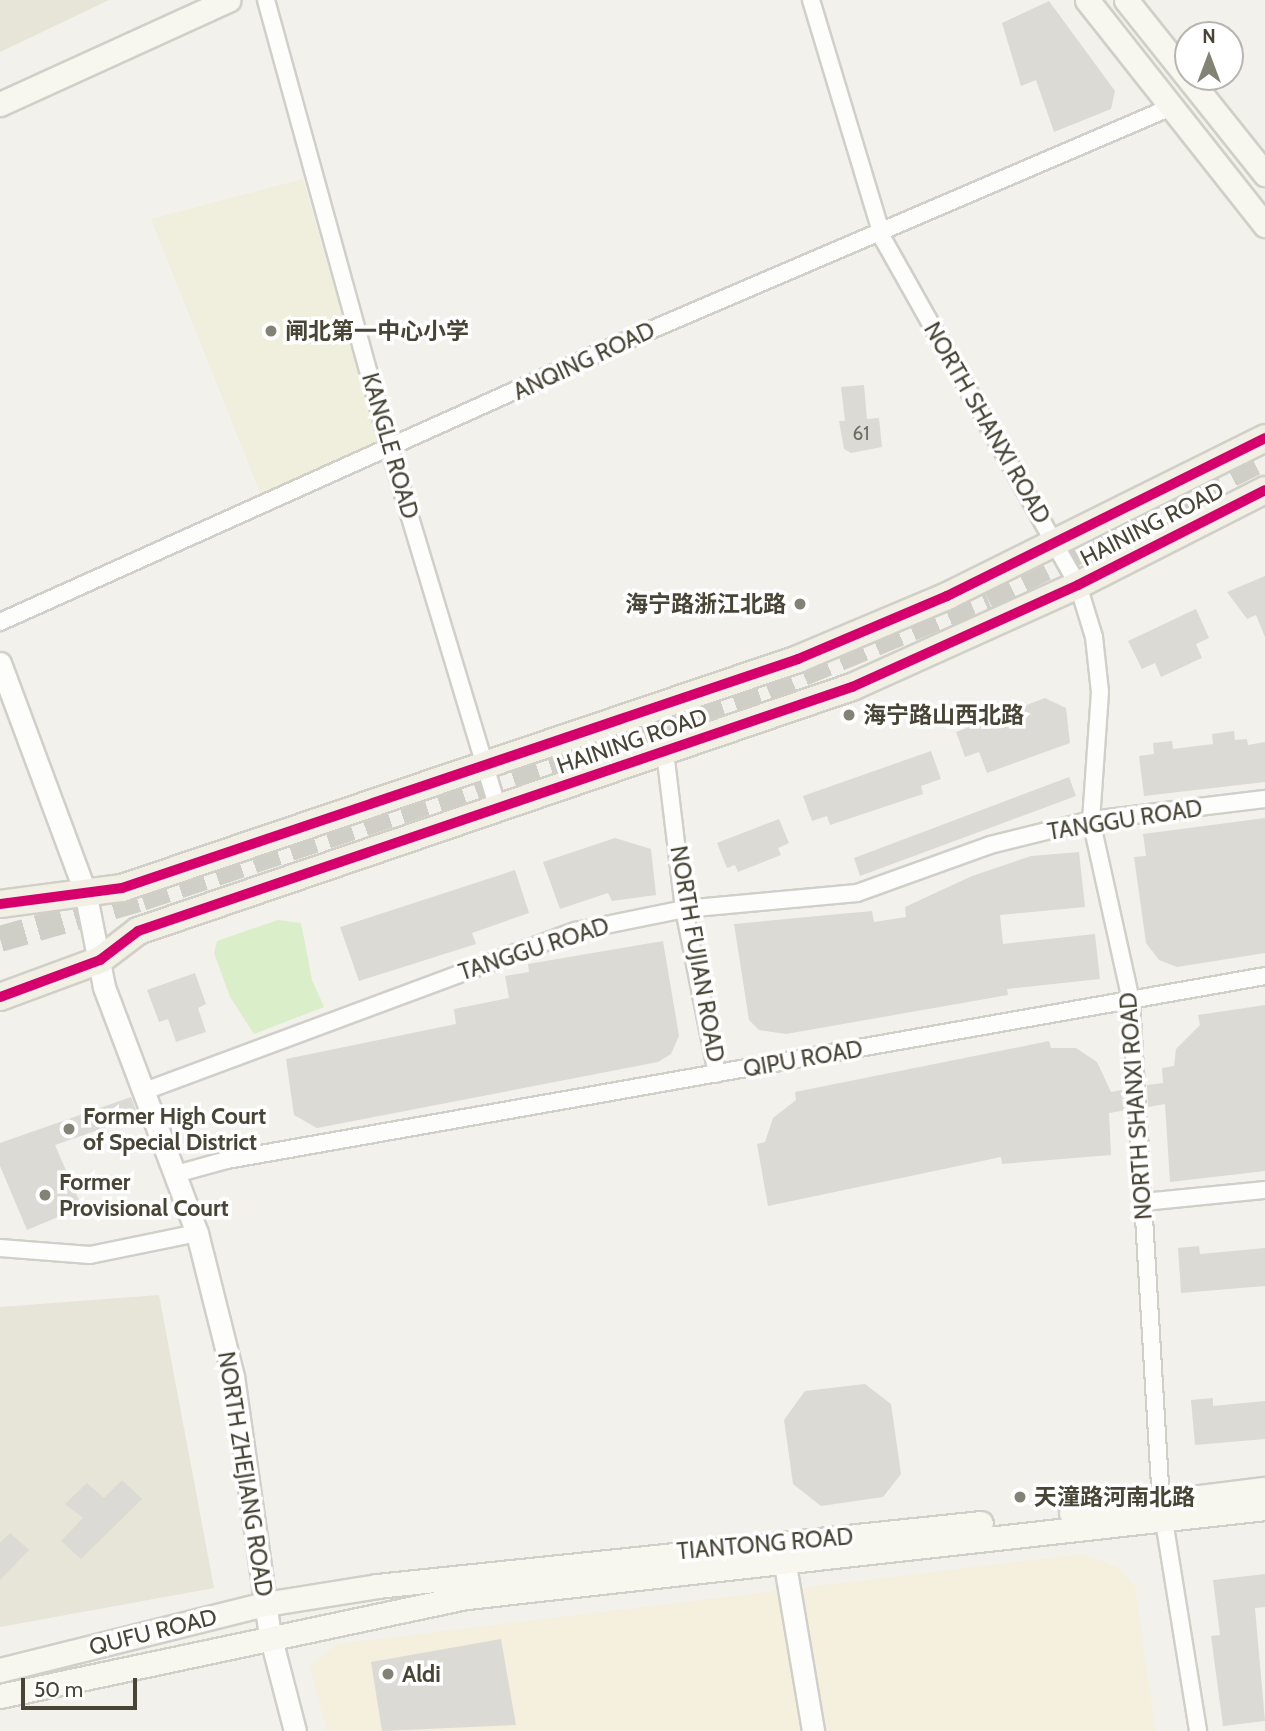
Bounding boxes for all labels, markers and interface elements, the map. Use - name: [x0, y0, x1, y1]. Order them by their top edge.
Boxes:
- north arrow: [1174, 21, 1244, 91]
- text: N: [1202, 25, 1216, 48]
- street label: ANQING ROAD: [509, 316, 659, 406]
- place label: 闸北第一中心小学: [285, 317, 469, 345]
- street label: NORTH SHANXI ROAD: [918, 317, 1056, 529]
- marker: 闸北第一中心小学: [263, 323, 279, 339]
- street label: KANGLE ROAD: [356, 370, 424, 522]
- house number: 61: [853, 423, 869, 445]
- street label: HAINING ROAD: [1076, 476, 1228, 572]
- place label: 海宁路浙江北路: [625, 590, 786, 618]
- marker: 海宁路浙江北路: [792, 596, 808, 612]
- place label: 海宁路山西北路: [863, 701, 1024, 729]
- street label: HAINING ROAD: [553, 702, 711, 780]
- marker: 海宁路山西北路: [841, 707, 857, 723]
- street label: TANGGU ROAD: [1046, 794, 1204, 846]
- street label: NORTH FUJIAN ROAD: [664, 844, 730, 1064]
- street label: TANGGU ROAD: [455, 912, 613, 986]
- street label: NORTH SHANXI ROAD: [1114, 991, 1158, 1221]
- street label: QIPU ROAD: [741, 1035, 865, 1083]
- place label: Former High Court of Special District: [83, 1102, 266, 1156]
- marker: Former High Court of Special District: [61, 1121, 77, 1137]
- place label: Former Provisional Court: [59, 1168, 229, 1222]
- marker: Former Provisional Court: [37, 1187, 53, 1203]
- street label: NORTH ZHEJIANG ROAD: [212, 1350, 278, 1598]
- place label: 天潼路河南北路: [1034, 1483, 1195, 1511]
- marker: 天潼路河南北路: [1012, 1489, 1028, 1505]
- street label: TIANTONG ROAD: [676, 1523, 854, 1565]
- street label: QUFU ROAD: [86, 1603, 220, 1661]
- place label: Aldi: [402, 1660, 441, 1688]
- scale bar: [24, 1664, 140, 1708]
- marker: Aldi: [380, 1666, 396, 1682]
- text: 50 m: [34, 1677, 83, 1702]

